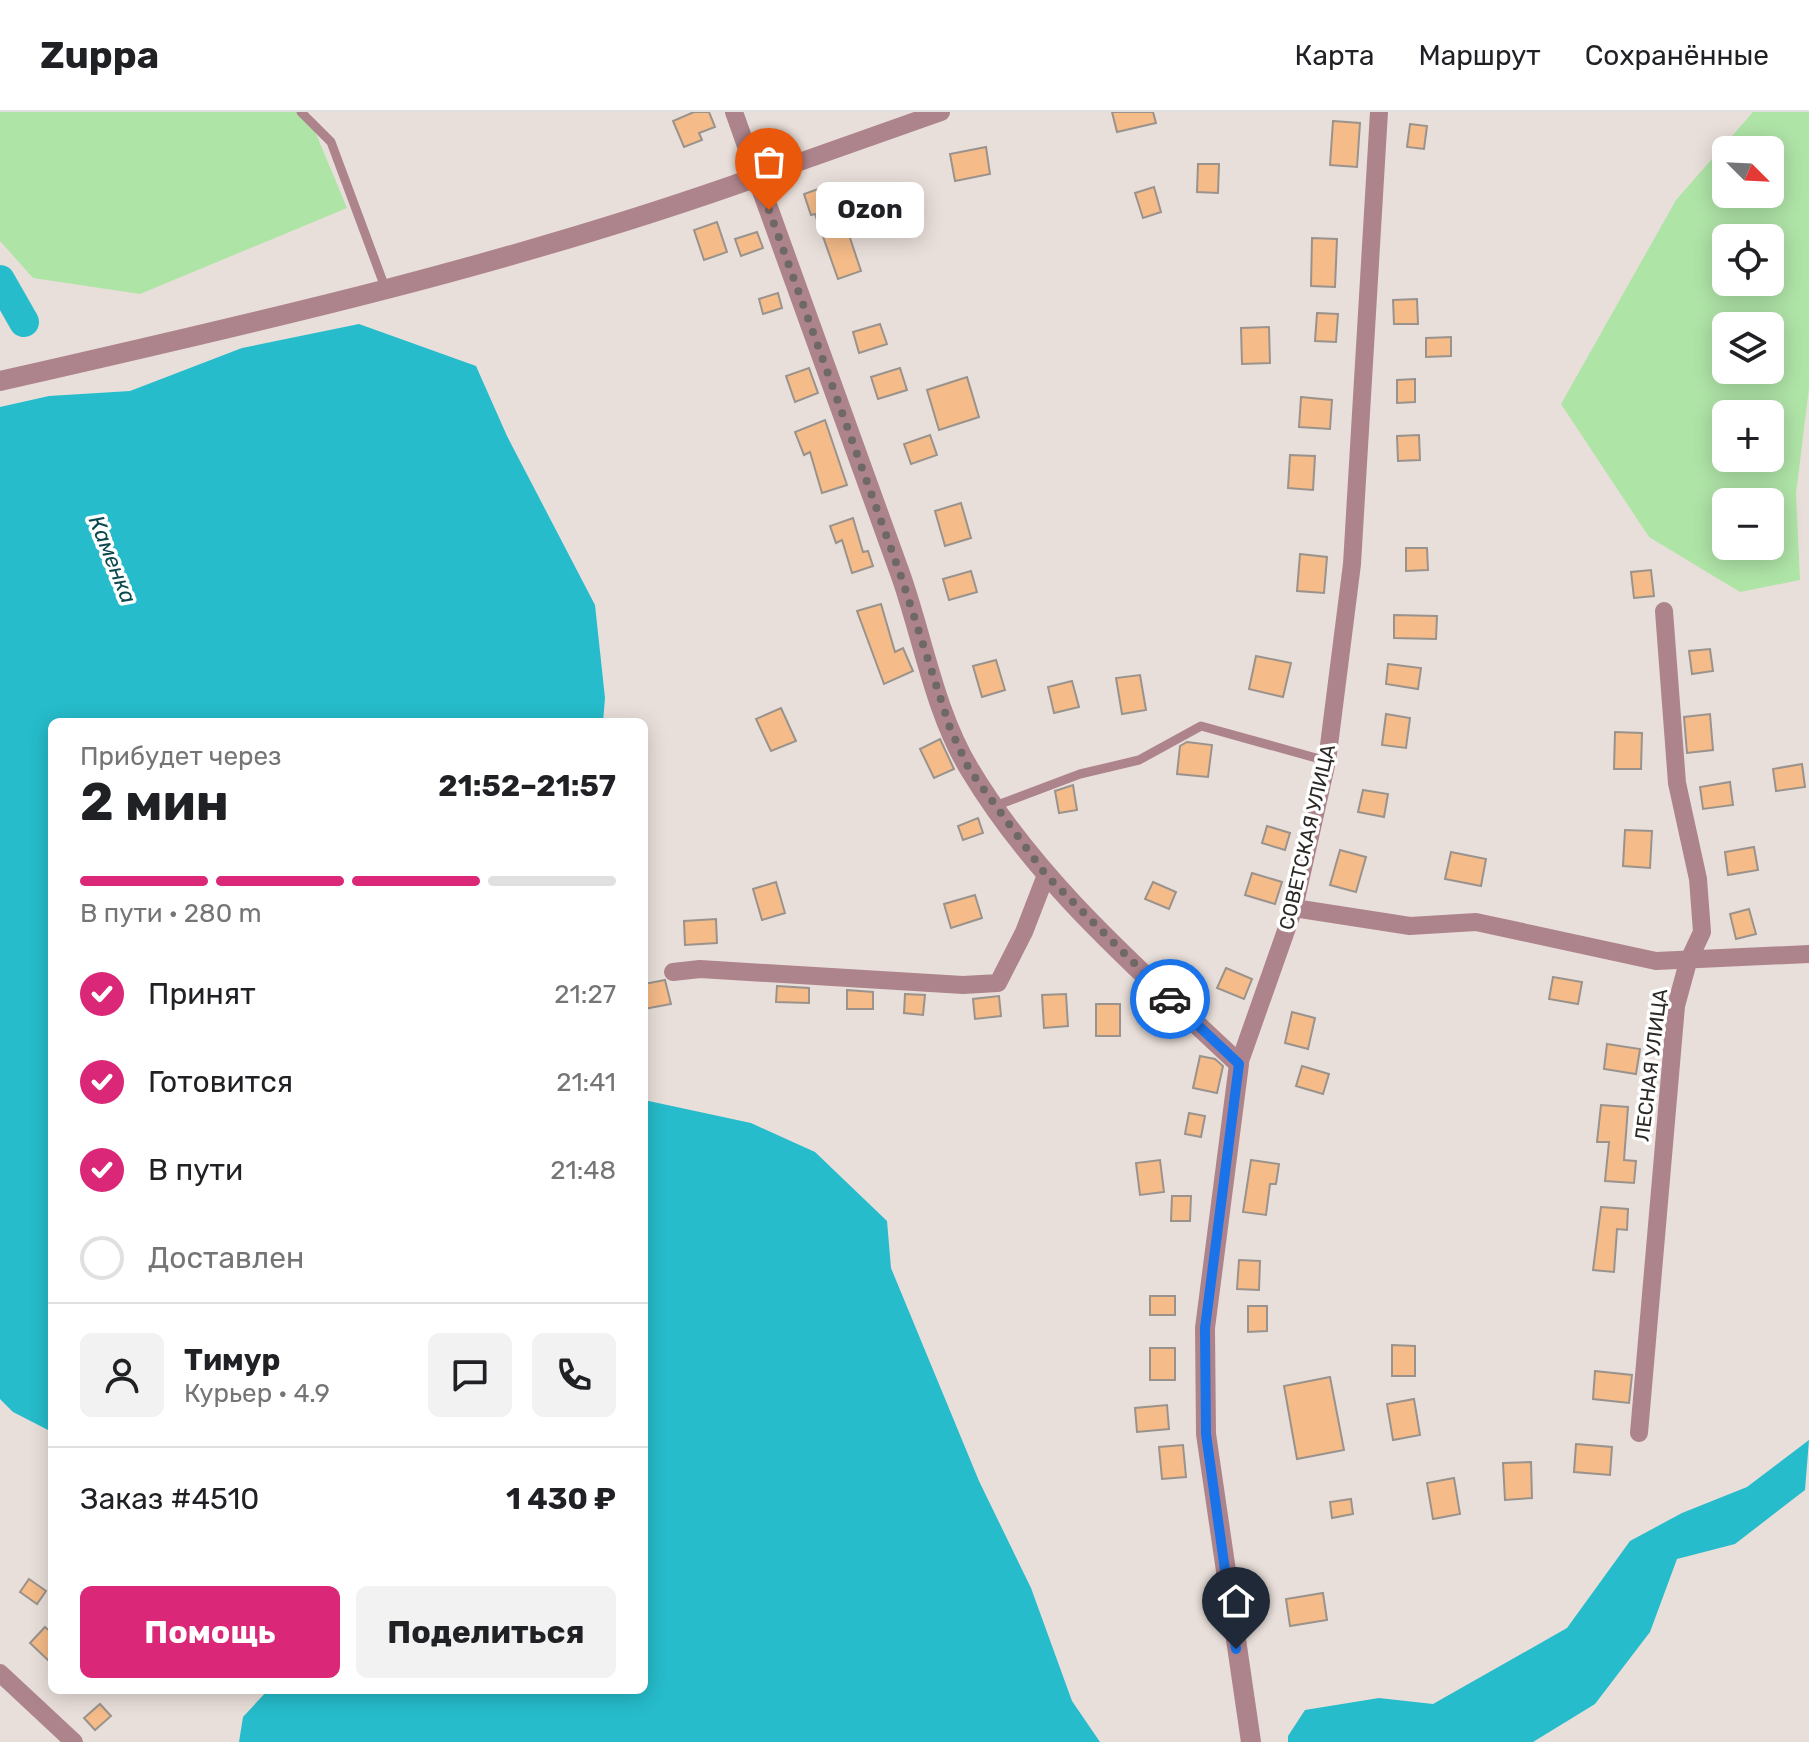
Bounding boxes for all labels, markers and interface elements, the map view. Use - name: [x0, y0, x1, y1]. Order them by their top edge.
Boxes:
- text: Zuppa: [40, 32, 159, 78]
- text: Карта: [1295, 39, 1374, 72]
- text: Маршрут: [1418, 39, 1541, 72]
- text: Сохранённые: [1585, 39, 1769, 72]
- pin: [735, 128, 803, 210]
- north arrow: [1712, 136, 1784, 208]
- map controls: [1712, 136, 1784, 560]
- icon: bag: [747, 140, 791, 184]
- callout: Ozon: [817, 182, 925, 238]
- text: Ozon: [837, 194, 903, 225]
- button: locate: [1712, 224, 1784, 296]
- button: layers: [1712, 312, 1784, 384]
- button: +: [1712, 400, 1784, 472]
- button: −: [1712, 488, 1784, 560]
- water label: Каменка: [83, 511, 142, 607]
- text: Прибудет через: [80, 741, 281, 772]
- street label: СОВЕТСКАЯ УЛИЦА: [1274, 742, 1340, 932]
- text: 21:52–21:57: [438, 768, 616, 804]
- text: 2 мин: [80, 771, 229, 833]
- text: В пути · 280 m: [80, 898, 262, 929]
- courier: [1130, 959, 1210, 1039]
- icon: check: [80, 972, 124, 1016]
- text: Принят: [148, 976, 256, 1012]
- icon: car: [1148, 977, 1192, 1021]
- text: 21:27: [554, 979, 616, 1010]
- street label: ЛЕСНАЯ УЛИЦА: [1630, 987, 1672, 1143]
- icon: check: [80, 1060, 124, 1104]
- text: Готовится: [148, 1064, 293, 1100]
- text: 21:41: [556, 1067, 616, 1098]
- icon: check: [80, 1148, 124, 1192]
- text: В пути: [148, 1152, 243, 1188]
- text: 21:48: [550, 1155, 616, 1186]
- text: Доставлен: [148, 1240, 304, 1276]
- button: person: [80, 1333, 164, 1417]
- button: chat: [428, 1333, 512, 1417]
- button: phone: [532, 1333, 616, 1417]
- text: Тимур: [184, 1342, 280, 1378]
- text: Курьер · 4.9: [184, 1378, 330, 1409]
- text: Заказ #4510: [80, 1481, 259, 1517]
- text: 1 430 ₽: [506, 1481, 616, 1517]
- pin: [1202, 1567, 1270, 1649]
- icon: home: [1214, 1579, 1258, 1623]
- button: Помощь: [80, 1586, 340, 1678]
- button: Поделиться: [356, 1586, 616, 1678]

